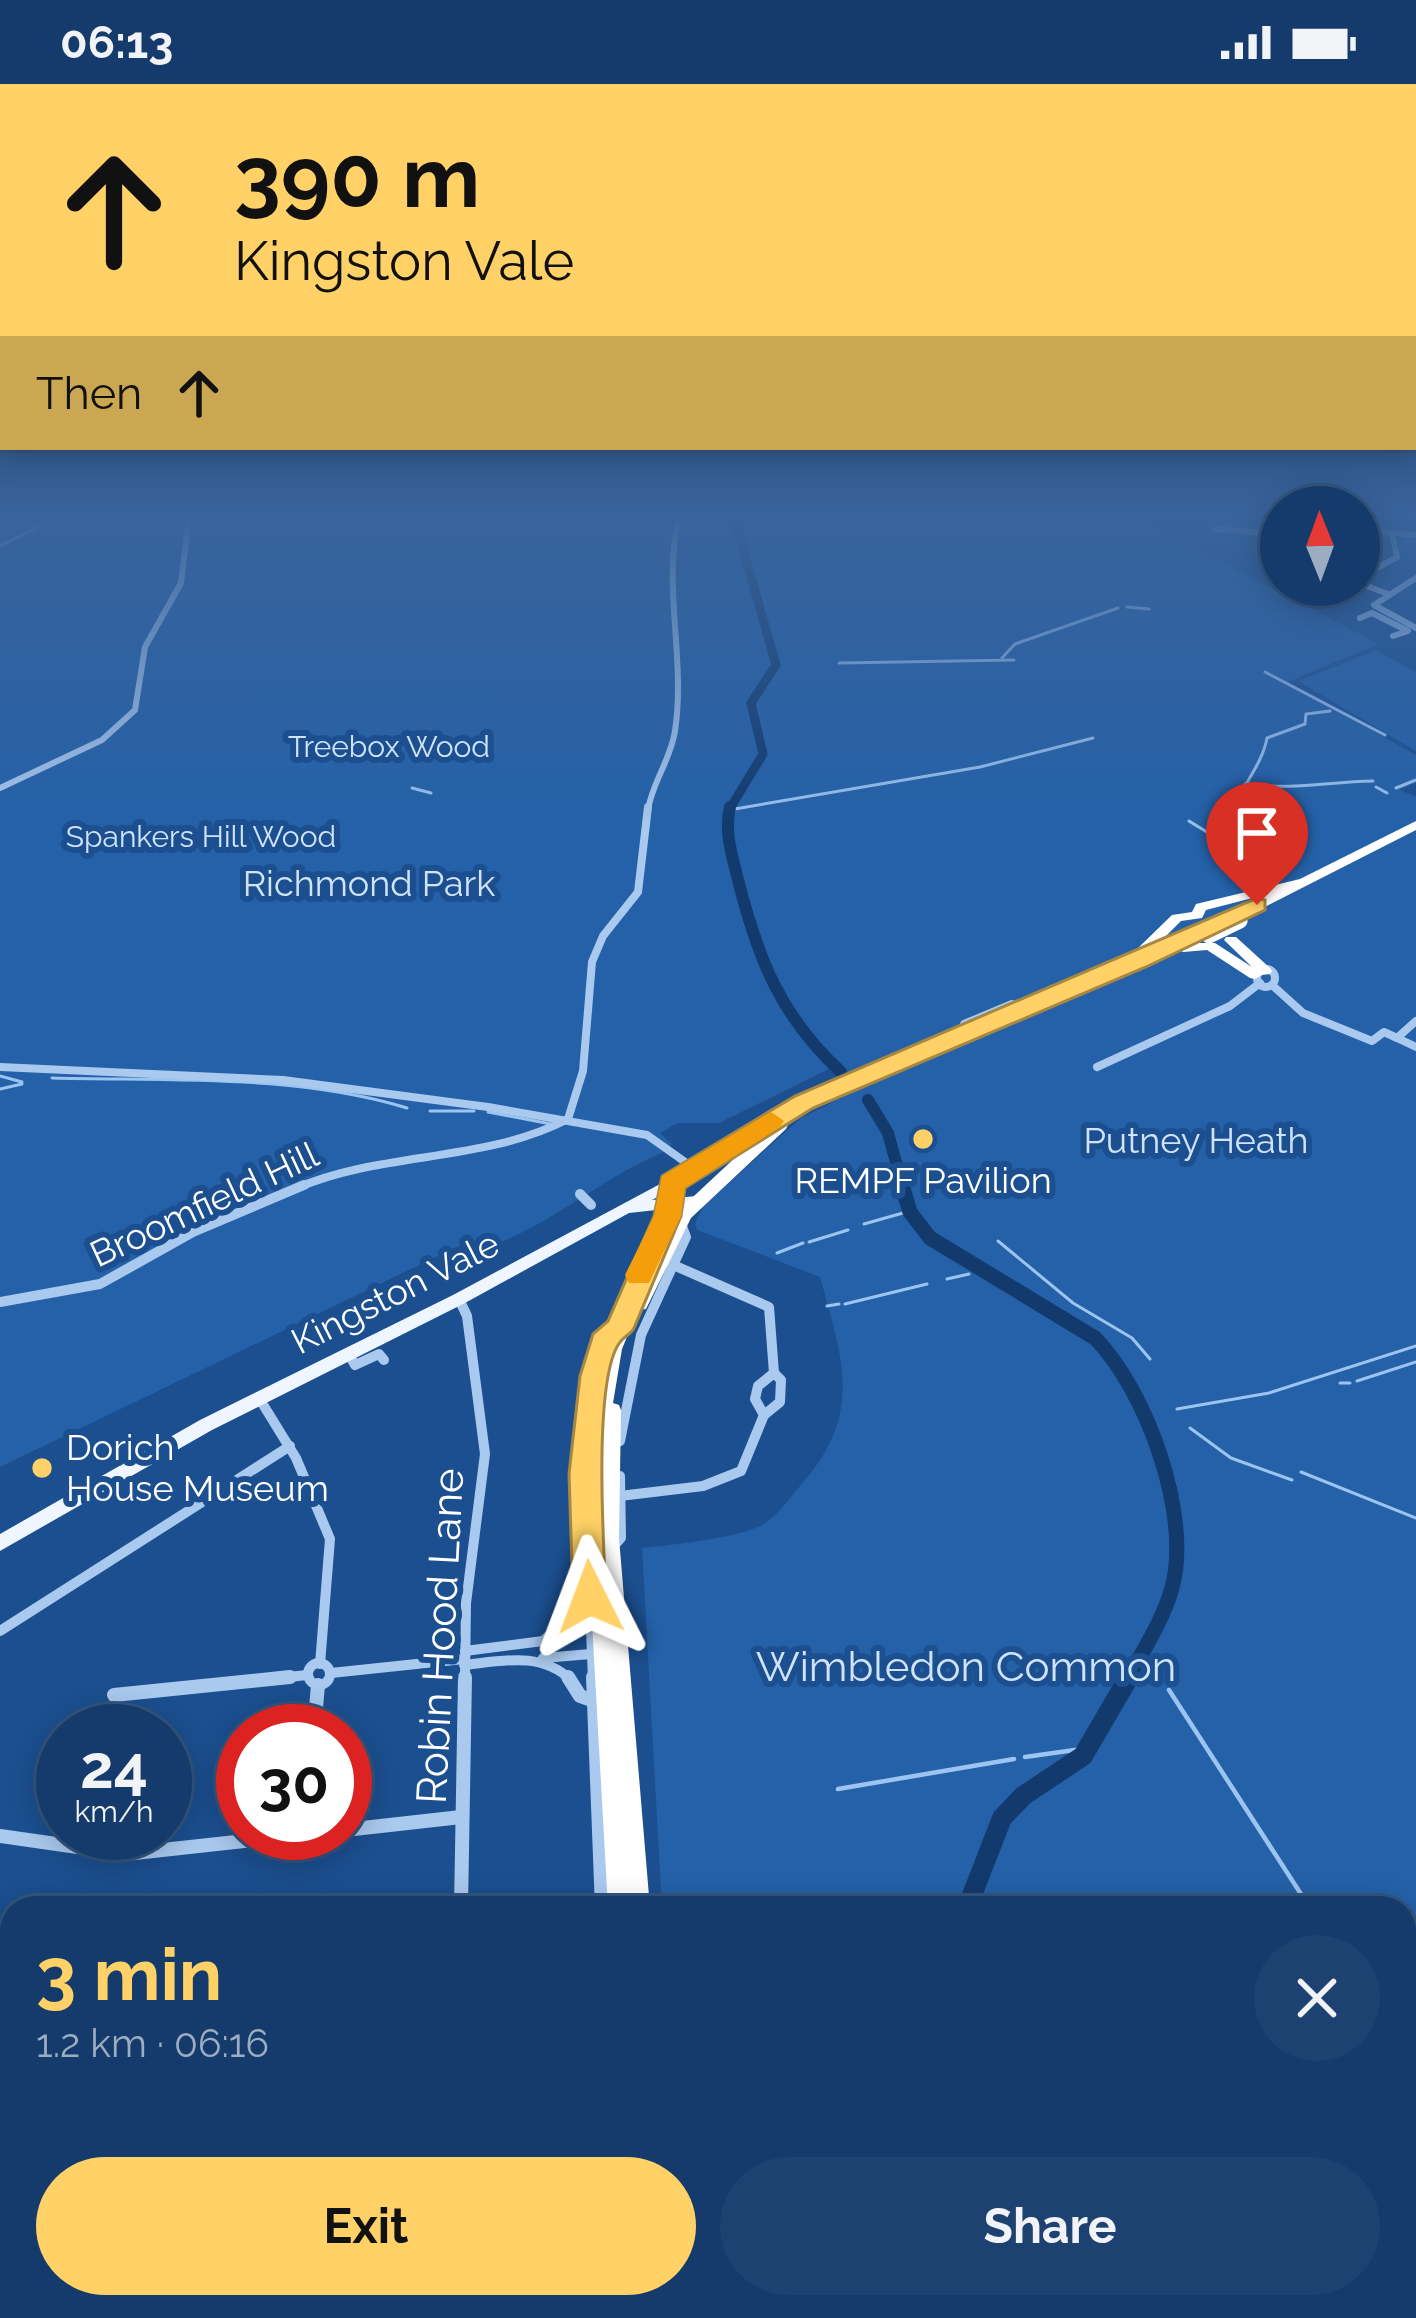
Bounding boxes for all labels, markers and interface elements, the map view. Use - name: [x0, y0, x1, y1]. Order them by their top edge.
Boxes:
- text: 06:13: [60, 16, 173, 69]
- text: 390 m: [234, 128, 480, 227]
- icon: ahead: [36, 132, 192, 288]
- text: Kingston Vale: [234, 229, 574, 293]
- icon: ahead: [166, 360, 232, 426]
- text: Then: [36, 367, 142, 420]
- north arrow: [1260, 486, 1380, 606]
- map controls: [1260, 486, 1380, 606]
- park label: Treebox Wood: [288, 729, 490, 764]
- pin: [1206, 782, 1308, 905]
- icon: arrive: [1224, 800, 1290, 866]
- park label: Spankers Hill Wood: [66, 819, 336, 854]
- park label: Richmond Park: [243, 862, 495, 904]
- park label: Putney Heath: [1083, 1119, 1309, 1161]
- marker: REMPF Pavilion: [910, 1126, 936, 1152]
- street label: Broomfield Hill: [83, 1133, 325, 1275]
- place label: REMPF Pavilion: [794, 1159, 1052, 1201]
- street label: Kingston Vale: [284, 1222, 506, 1362]
- place label: Dorich House Museum: [66, 1426, 329, 1509]
- marker: Dorich House Museum: [29, 1455, 55, 1481]
- street label: Robin Hood Lane: [407, 1467, 473, 1805]
- position arrow: [527, 1534, 653, 1660]
- park label: Wimbledon Common: [756, 1642, 1176, 1691]
- speed limit sign: 30: [216, 1704, 372, 1860]
- text: 24: [80, 1732, 148, 1802]
- text: km/h: [74, 1794, 154, 1829]
- text: 3 min: [36, 1932, 222, 2017]
- button: close: [1254, 1935, 1380, 2061]
- text: 1.2 km · 06:16: [36, 2020, 269, 2066]
- button: Exit: [36, 2157, 696, 2295]
- button: Share: [720, 2157, 1380, 2295]

